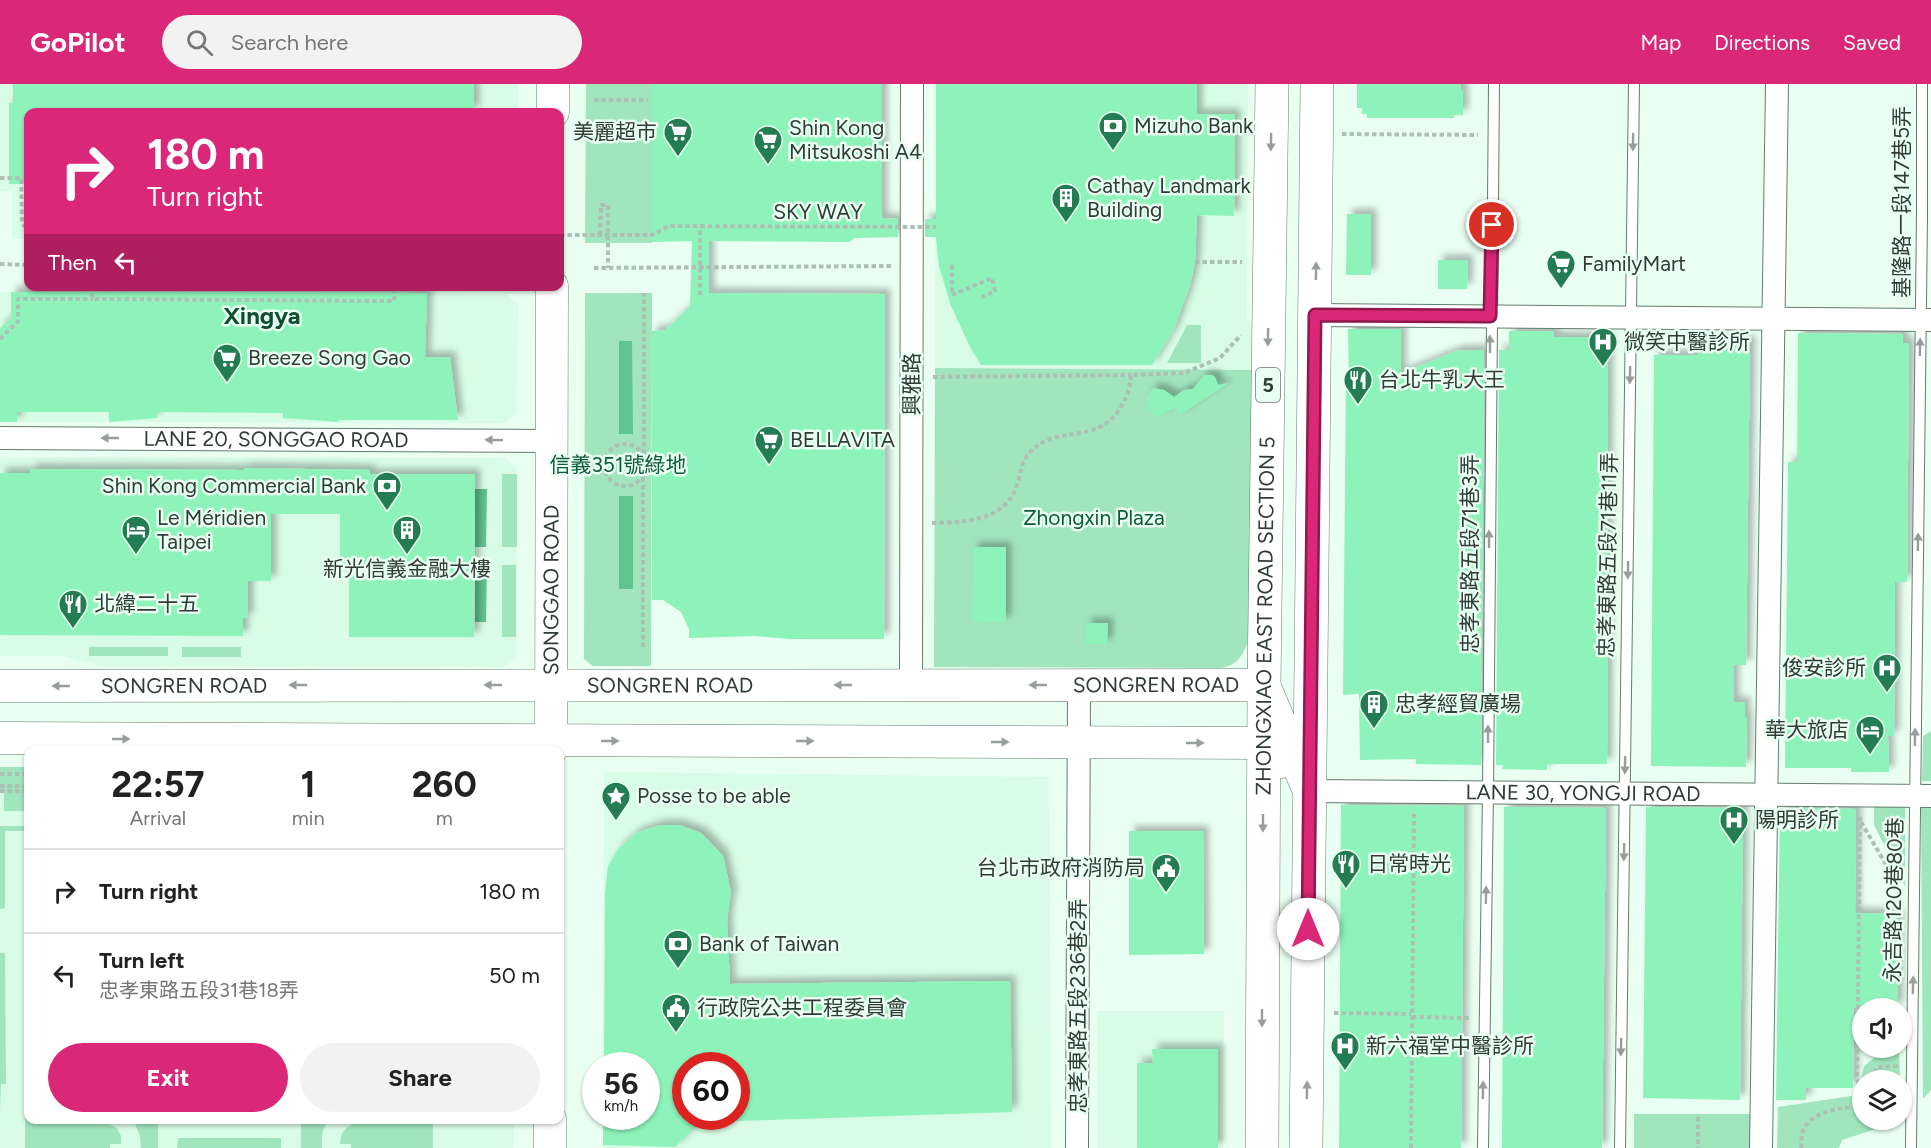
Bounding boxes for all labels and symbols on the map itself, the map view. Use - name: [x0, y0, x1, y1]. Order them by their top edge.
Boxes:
- street label: 基隆路一段147巷5弄: [1889, 106, 1914, 298]
- bank icon: Mizuho Bank: [1097, 110, 1129, 152]
- place label: Mizuho Bank: [1134, 113, 1254, 138]
- place label: Shin Kong Mitsukoshi A4: [789, 115, 922, 164]
- supermarket icon: 美麗超市: [662, 116, 694, 158]
- place label: 美麗超市: [573, 119, 657, 144]
- supermarket icon: Shin Kong Mitsukoshi A4: [752, 124, 784, 166]
- one-way arrow: [1266, 133, 1276, 152]
- one-way arrow: [1628, 133, 1638, 152]
- place label: Cathay Landmark Building: [1087, 173, 1252, 222]
- building icon: Cathay Landmark Building: [1050, 182, 1082, 224]
- street label: SKY WAY: [773, 199, 863, 224]
- pin: [1466, 199, 1517, 250]
- supermarket icon: FamilyMart: [1545, 248, 1577, 290]
- place label: FamilyMart: [1582, 251, 1686, 276]
- one-way arrow: [1311, 261, 1321, 280]
- district label: Xingya: [224, 301, 300, 330]
- hospital icon: 微笑中醫診所: [1587, 326, 1619, 368]
- one-way arrow: [1263, 328, 1273, 347]
- place label: 微笑中醫診所: [1624, 329, 1750, 354]
- one-way arrow: [1485, 334, 1495, 353]
- one-way arrow: [1915, 338, 1925, 357]
- supermarket icon: Breeze Song Gao: [211, 342, 243, 384]
- place label: Breeze Song Gao: [248, 345, 411, 370]
- street label: 興雅路: [899, 353, 924, 416]
- restaurant icon: 台北牛乳大王: [1342, 364, 1374, 406]
- one-way arrow: [1626, 366, 1635, 385]
- place label: 台北牛乳大王: [1379, 367, 1505, 392]
- road number: 5: [1256, 368, 1280, 402]
- supermarket icon: BELLAVITA: [753, 424, 785, 466]
- street label: LANE 20, SONGGAO ROAD: [144, 426, 408, 452]
- place label: BELLAVITA: [790, 427, 895, 452]
- one-way arrow: [100, 433, 119, 443]
- one-way arrow: [484, 435, 503, 445]
- street label: ZHONGXIAO EAST ROAD SECTION 5: [1251, 436, 1279, 796]
- park label: 信義351號綠地: [549, 452, 687, 477]
- street label: 忠孝東路五段71巷11弄: [1593, 452, 1622, 658]
- street label: 忠孝東路五段71巷3弄: [1457, 454, 1482, 654]
- bank icon: Shin Kong Commercial Bank: [371, 470, 403, 512]
- place label: Shin Kong Commercial Bank: [102, 473, 367, 498]
- place label: Le Méridien Taipei: [157, 505, 266, 554]
- street label: SONGGAO ROAD: [538, 505, 564, 675]
- park label: Zhongxin Plaza: [1023, 505, 1165, 530]
- hotel icon: Le Méridien Taipei: [120, 514, 152, 556]
- building icon: 新光信義金融大樓: [391, 514, 423, 556]
- one-way arrow: [1485, 529, 1494, 548]
- one-way arrow: [1913, 533, 1922, 552]
- place label: 新光信義金融大樓: [323, 556, 491, 581]
- one-way arrow: [1623, 561, 1633, 580]
- restaurant icon: 北緯二十五: [57, 588, 89, 630]
- place label: 北緯二十五: [94, 591, 199, 616]
- hospital icon: 俊安診所: [1871, 652, 1903, 694]
- place label: 俊安診所: [1782, 655, 1866, 680]
- street label: SONGREN ROAD: [587, 672, 753, 698]
- street label: SONGREN ROAD: [1073, 672, 1239, 697]
- street label: SONGREN ROAD: [101, 673, 267, 698]
- one-way arrow: [288, 680, 307, 690]
- one-way arrow: [483, 680, 502, 690]
- one-way arrow: [833, 680, 852, 690]
- one-way arrow: [1028, 680, 1047, 690]
- one-way arrow: [51, 681, 70, 691]
- building icon: 忠孝經貿廣場: [1358, 688, 1390, 730]
- place label: 忠孝經貿廣場: [1395, 691, 1521, 716]
- hotel icon: 華大旅店: [1854, 714, 1886, 756]
- place label: 華大旅店: [1765, 717, 1849, 742]
- one-way arrow: [1484, 724, 1493, 743]
- one-way arrow: [1911, 728, 1920, 747]
- one-way arrow: [112, 734, 131, 744]
- one-way arrow: [600, 736, 619, 746]
- one-way arrow: [795, 736, 814, 746]
- one-way arrow: [990, 737, 1009, 747]
- one-way arrow: [1185, 738, 1204, 748]
- one-way arrow: [1620, 756, 1630, 775]
- street label: LANE 30, YONGJI ROAD: [1465, 779, 1701, 806]
- place icon: Posse to be able: [600, 780, 632, 822]
- place label: Posse to be able: [637, 783, 791, 808]
- hospital icon: 陽明診所: [1718, 804, 1750, 846]
- place label: 陽明診所: [1755, 807, 1839, 832]
- one-way arrow: [1258, 813, 1268, 832]
- street label: 永吉路120巷80巷: [1880, 817, 1907, 983]
- one-way arrow: [1619, 842, 1629, 861]
- restaurant icon: 日常時光: [1330, 848, 1362, 890]
- place label: 日常時光: [1367, 851, 1451, 876]
- public building icon: 台北市政府消防局: [1150, 852, 1182, 894]
- place label: 台北市政府消防局: [977, 855, 1145, 880]
- one-way arrow: [1482, 885, 1491, 904]
- position arrow: [1276, 897, 1340, 961]
- street label: 忠孝東路五段236巷2弄: [1065, 899, 1090, 1113]
- bank icon: Bank of Taiwan: [662, 928, 694, 970]
- place label: Bank of Taiwan: [699, 931, 839, 956]
- one-way arrow: [1908, 975, 1918, 994]
- public building icon: 行政院公共工程委員會: [660, 992, 692, 1034]
- place label: 行政院公共工程委員會: [697, 995, 907, 1020]
- one-way arrow: [1257, 1008, 1267, 1027]
- hospital icon: 新六福堂中醫診所: [1329, 1030, 1361, 1072]
- place label: 新六福堂中醫診所: [1366, 1033, 1534, 1058]
- one-way arrow: [1617, 1037, 1626, 1056]
- speed limit sign: 60: [672, 1052, 750, 1130]
- one-way arrow: [1302, 1080, 1312, 1099]
- one-way arrow: [1478, 1080, 1488, 1099]

